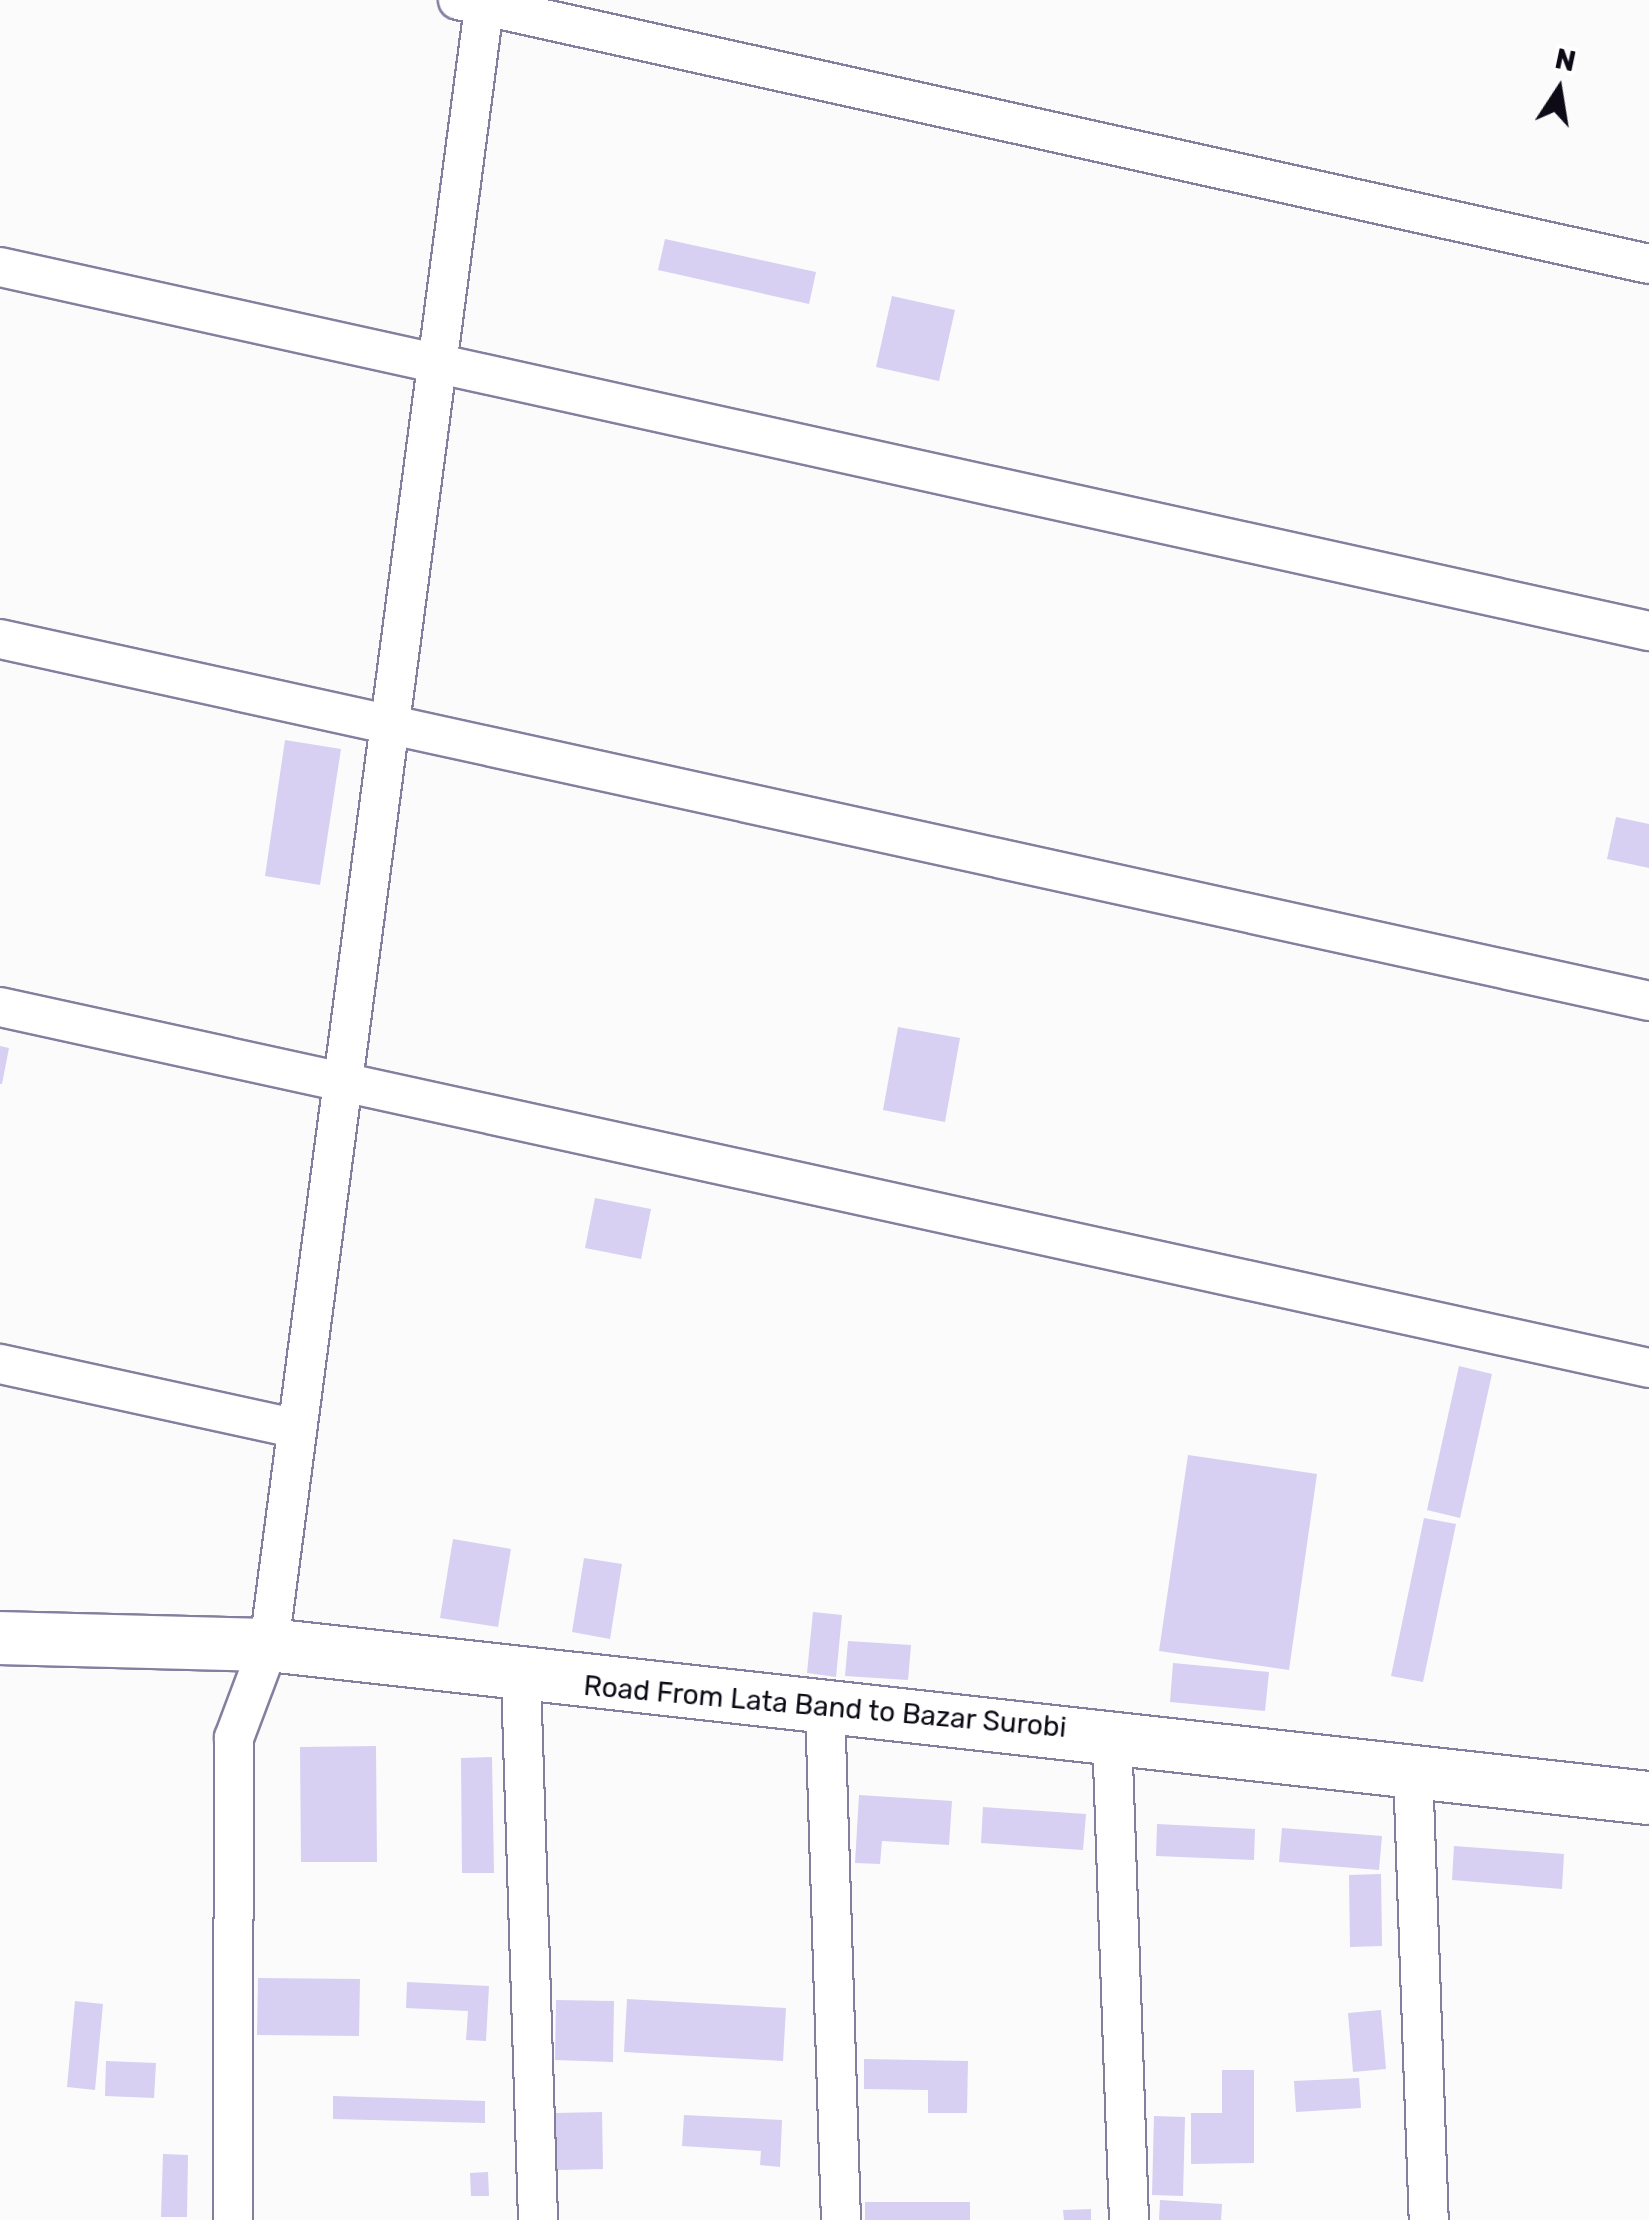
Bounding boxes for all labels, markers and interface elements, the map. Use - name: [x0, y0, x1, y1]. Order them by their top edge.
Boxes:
- north arrow: [1509, 40, 1609, 140]
- text: N: [1552, 42, 1579, 78]
- street label: Road From Lata Band to Bazar Surobi: [582, 1669, 1068, 1745]

